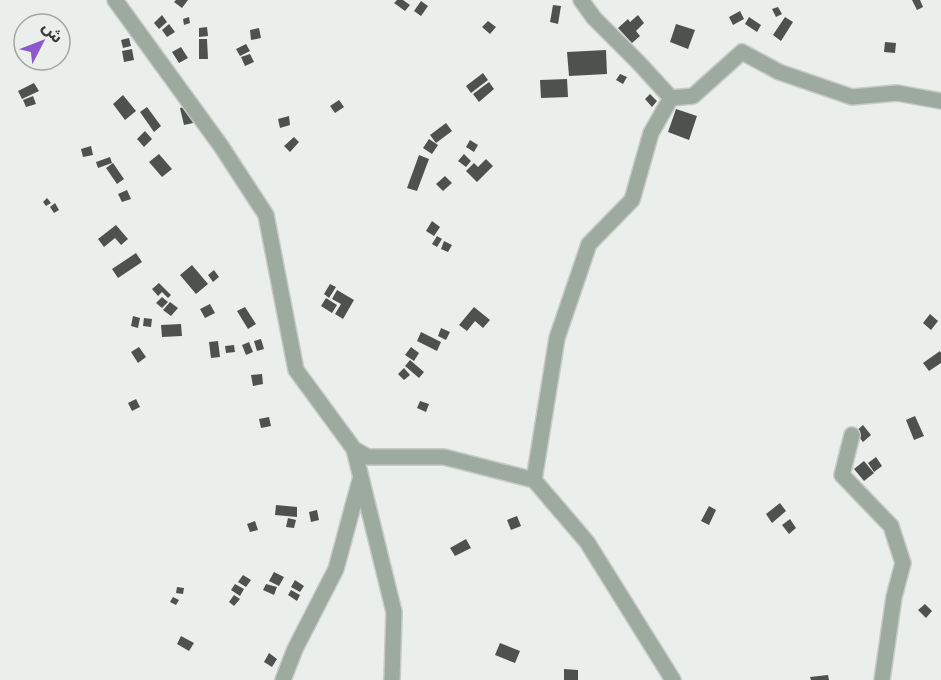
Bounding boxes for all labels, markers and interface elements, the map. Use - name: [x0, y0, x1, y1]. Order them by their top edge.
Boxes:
- north arrow: [12, 12, 72, 72]
- text: ش: [38, 18, 66, 47]

